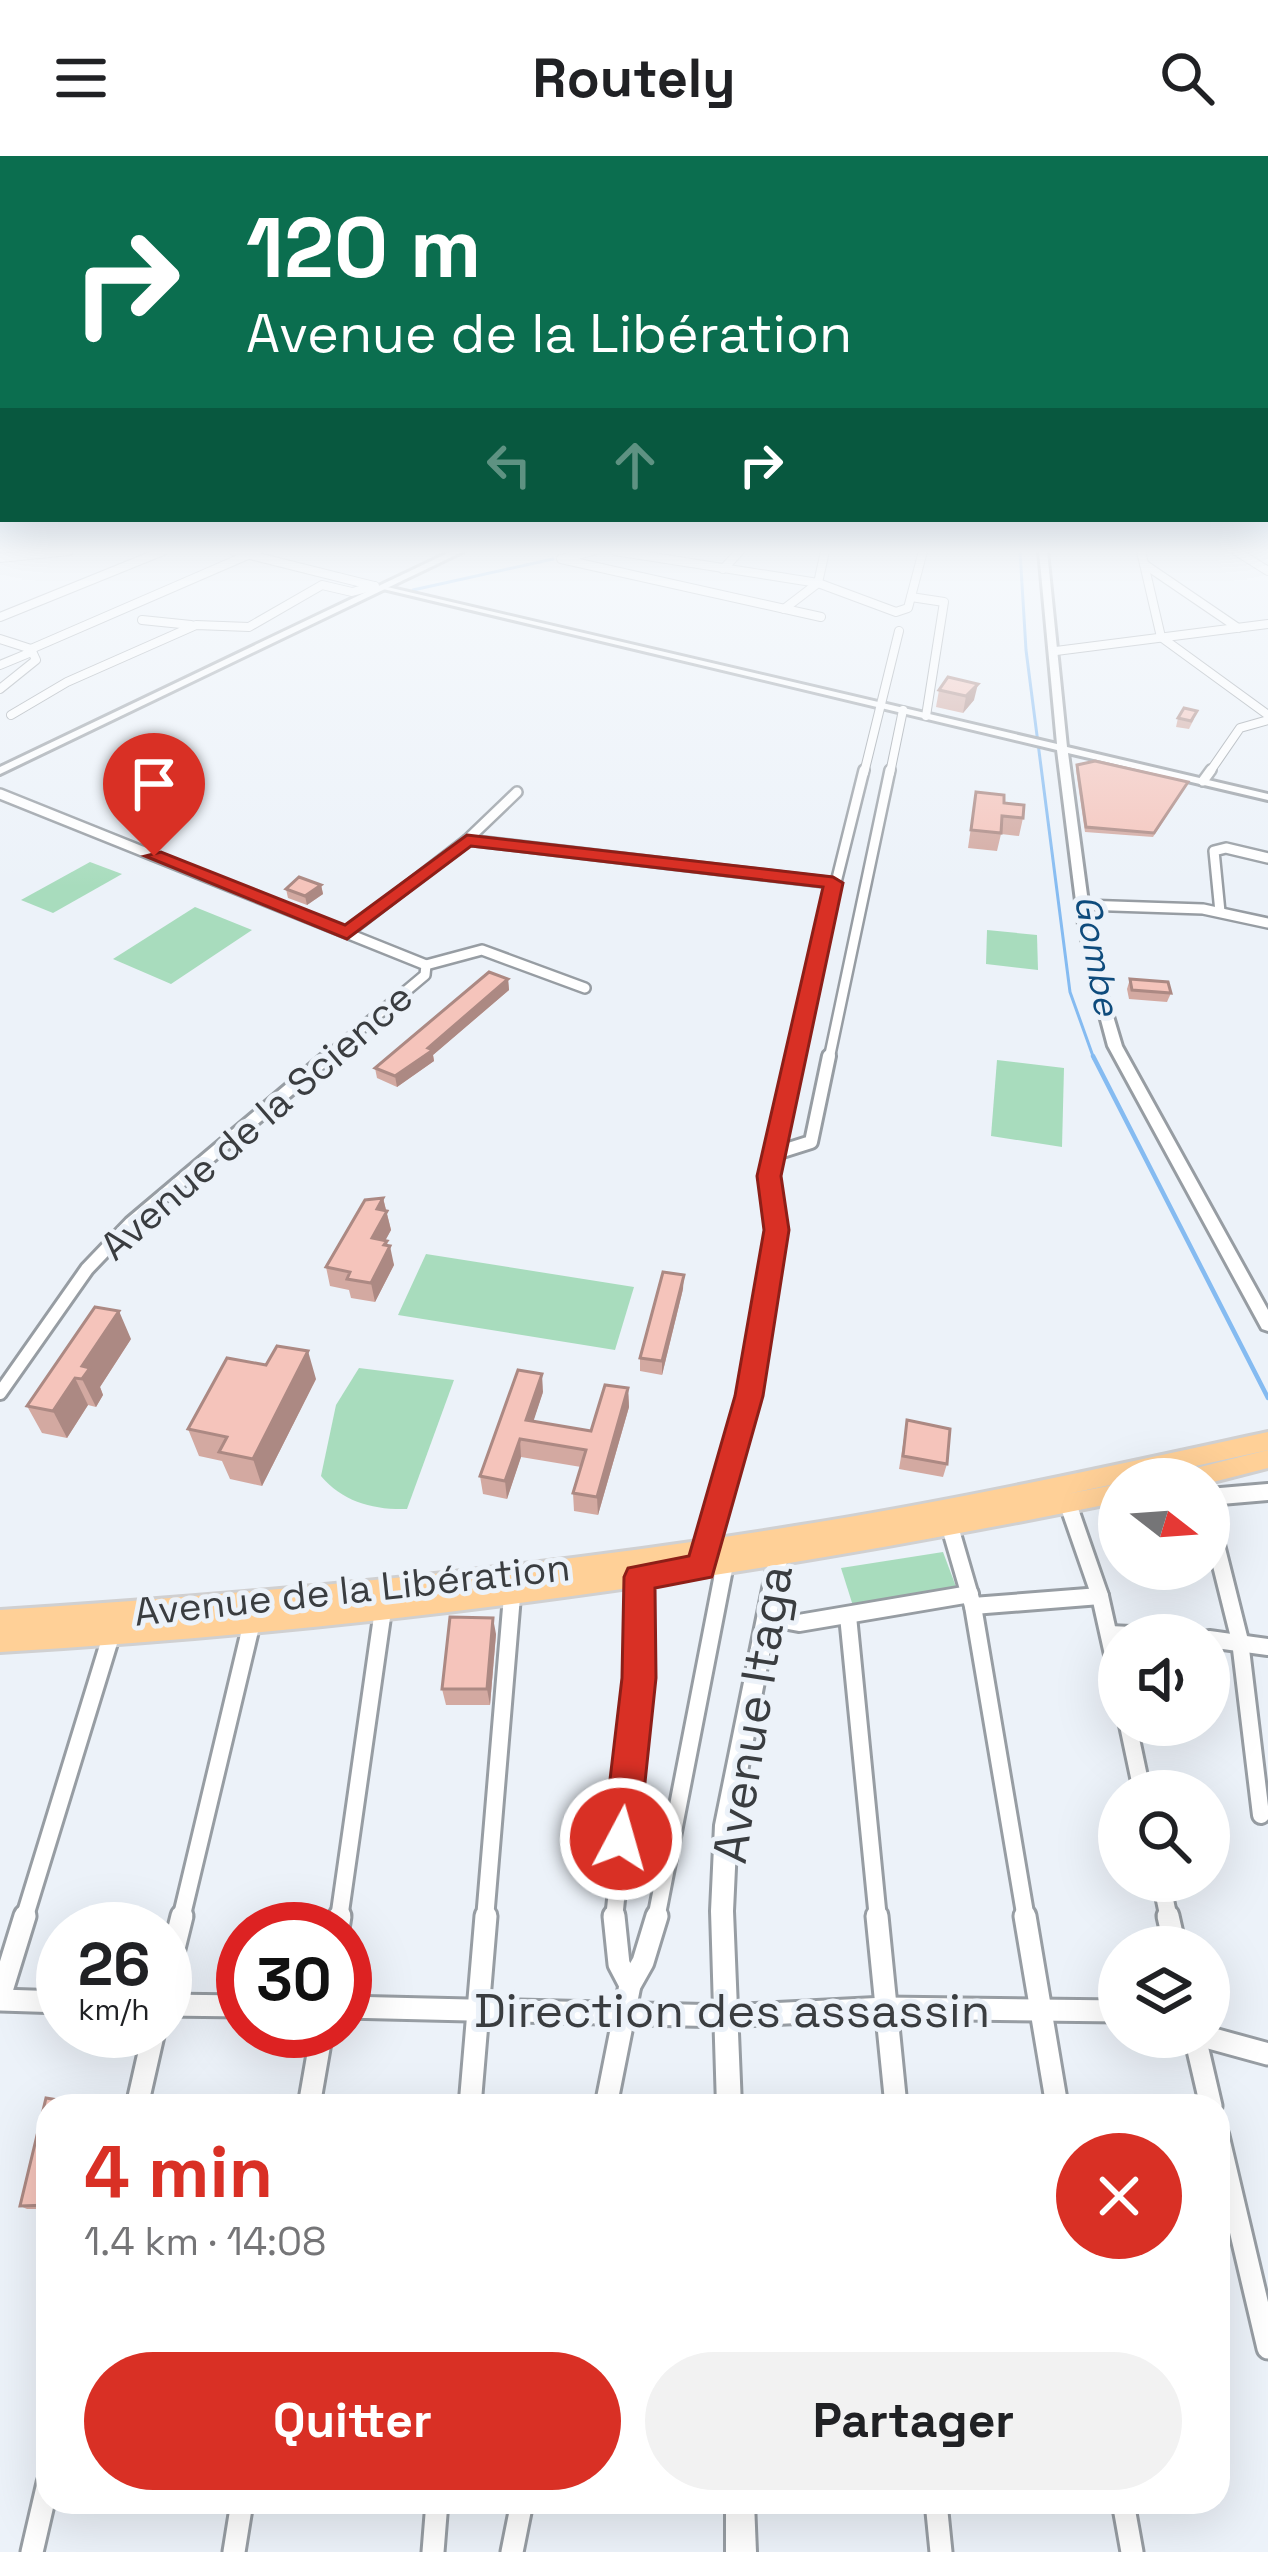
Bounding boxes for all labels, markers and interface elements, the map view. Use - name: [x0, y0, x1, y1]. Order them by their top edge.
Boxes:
- text: Routely: [533, 44, 735, 113]
- icon: menu: [48, 45, 114, 111]
- icon: search: [1154, 45, 1220, 111]
- text: 120 m: [246, 194, 481, 302]
- icon: right: [48, 204, 204, 360]
- text: Avenue de la Libération: [246, 299, 852, 368]
- icon: left: [476, 432, 542, 498]
- icon: ahead: [602, 432, 668, 498]
- icon: right: [728, 432, 794, 498]
- pin: [103, 733, 205, 856]
- icon: arrive: [121, 751, 187, 817]
- water label: Gombe: [1064, 891, 1131, 1021]
- street label: Avenue de la Science: [90, 972, 423, 1270]
- north arrow: [1098, 1458, 1230, 1590]
- map controls: [1098, 1458, 1230, 2058]
- street label: Avenue de la Libération: [132, 1542, 572, 1637]
- street label: Avenue Itaga: [699, 1561, 806, 1867]
- button: sound: [1098, 1614, 1230, 1746]
- button: search: [1098, 1770, 1230, 1902]
- position arrow: [558, 1776, 684, 1902]
- speed limit sign: 30: [216, 1902, 372, 2058]
- text: 26: [78, 1926, 150, 2003]
- button: layers: [1098, 1926, 1230, 2058]
- street label: Direction des assassin: [474, 1980, 990, 2041]
- text: km/h: [78, 1990, 150, 2029]
- text: 4 min: [84, 2126, 273, 2218]
- button: close: [1056, 2133, 1182, 2259]
- text: 1.4 km · 14:08: [84, 2217, 326, 2266]
- button: Quitter: [84, 2352, 621, 2490]
- button: Partager: [645, 2352, 1182, 2490]

